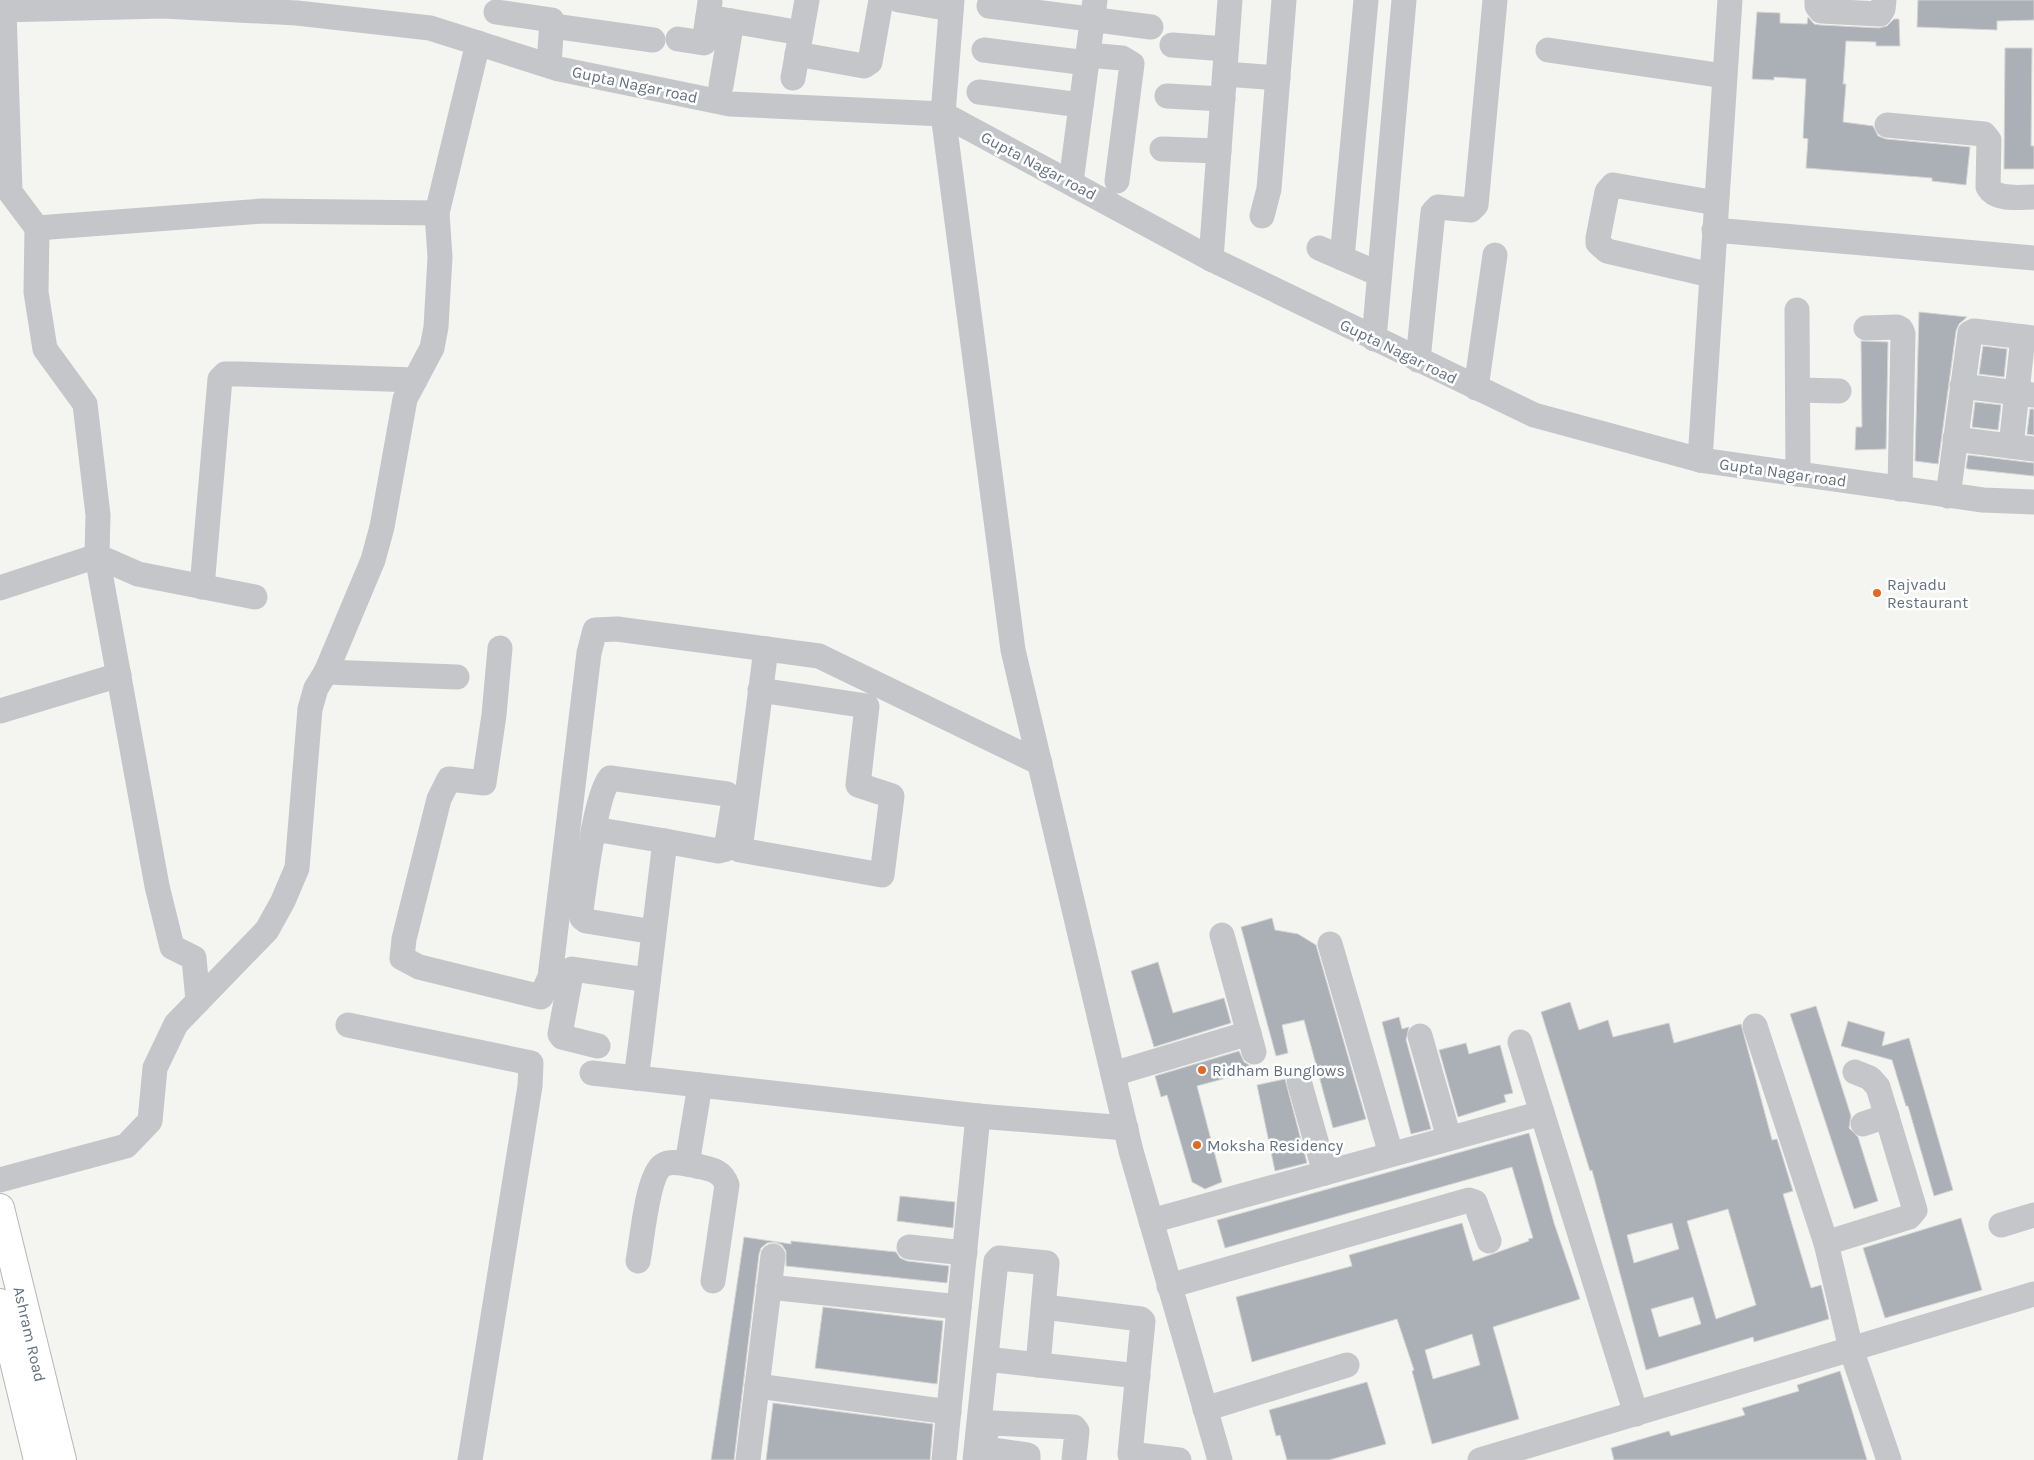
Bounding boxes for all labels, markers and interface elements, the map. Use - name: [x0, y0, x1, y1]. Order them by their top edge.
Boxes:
- street label: Gupta Nagar road: [570, 62, 699, 107]
- street label: Gupta Nagar road: [978, 127, 1100, 204]
- street label: Gupta Nagar road: [1337, 315, 1460, 388]
- street label: Gupta Nagar road: [1718, 454, 1848, 491]
- place label: Rajvadu Restaurant: [1887, 575, 1968, 612]
- marker: Rajvadu Restaurant: [1871, 587, 1883, 599]
- place label: Ridham Bunglows: [1212, 1061, 1345, 1080]
- marker: Ridham Bunglows: [1196, 1064, 1208, 1076]
- place label: Moksha Residency: [1207, 1136, 1344, 1155]
- marker: Moksha Residency: [1191, 1139, 1203, 1151]
- street label: Ashram Road: [9, 1284, 50, 1384]

